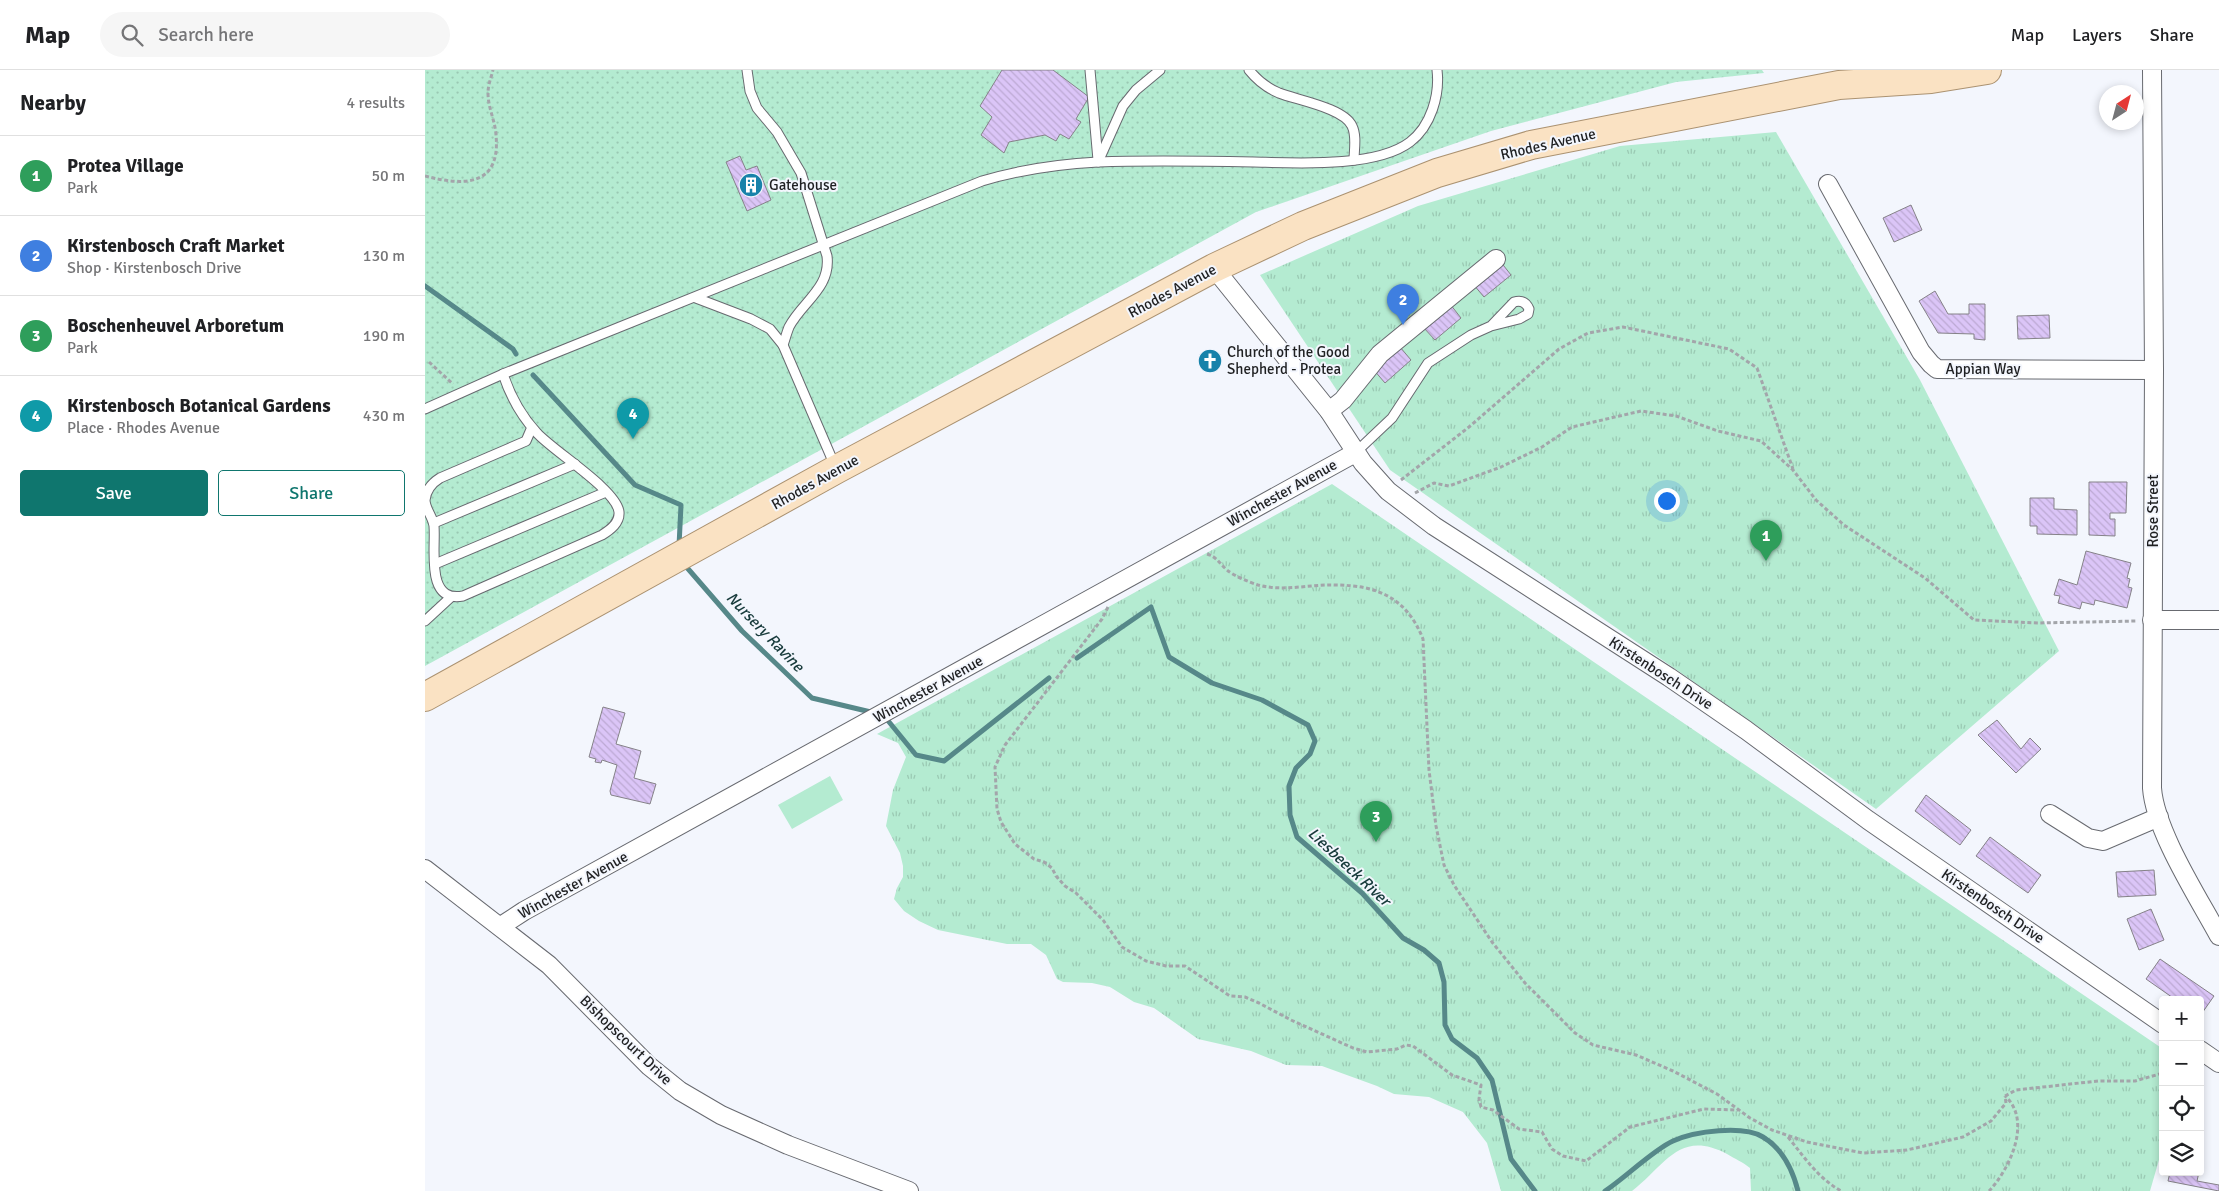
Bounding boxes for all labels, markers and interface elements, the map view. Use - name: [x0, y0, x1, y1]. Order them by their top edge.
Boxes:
- search box: [100, 12, 450, 57]
- text: Map: [25, 20, 70, 50]
- icon: search: [118, 21, 146, 49]
- text: Search here: [158, 23, 254, 47]
- text: Map: [2011, 24, 2044, 46]
- text: Layers: [2072, 24, 2122, 46]
- text: Share: [2150, 24, 2194, 46]
- north arrow: [2099, 85, 2144, 130]
- text: Nearby: [20, 90, 86, 116]
- text: 4 results: [346, 93, 405, 113]
- street label: Rhodes Avenue: [1499, 124, 1597, 164]
- text: Protea Village: [67, 154, 184, 178]
- text: 1: [32, 166, 40, 186]
- text: 50 m: [371, 166, 405, 186]
- building icon: Gatehouse: [738, 172, 764, 198]
- place label: Gatehouse: [769, 176, 837, 194]
- text: Park: [67, 178, 98, 198]
- text: Kirstenbosch Craft Market: [67, 234, 285, 258]
- text: 2: [32, 246, 40, 266]
- text: 130 m: [363, 246, 405, 266]
- text: Shop · Kirstenbosch Drive: [67, 258, 242, 278]
- street label: Rhodes Avenue: [1125, 260, 1219, 322]
- pin: 2: [1387, 284, 1419, 325]
- text: Boschenheuvel Arboretum: [67, 314, 284, 338]
- text: 3: [32, 326, 40, 346]
- text: 190 m: [363, 326, 405, 346]
- text: Park: [67, 338, 98, 358]
- place label: Church of the Good Shepherd - Protea: [1227, 343, 1350, 378]
- church icon: Church of the Good Shepherd - Protea: [1197, 348, 1223, 374]
- street label: Appian Way: [1946, 360, 2020, 378]
- text: Kirstenbosch Botanical Gardens: [67, 394, 331, 418]
- pin: 4: [617, 398, 649, 439]
- text: 4: [32, 406, 40, 426]
- text: 430 m: [363, 406, 405, 426]
- text: Place · Rhodes Avenue: [67, 418, 220, 438]
- street label: Rhodes Avenue: [768, 451, 862, 513]
- street label: Winchester Avenue: [1224, 455, 1340, 531]
- button: Save: [20, 470, 208, 516]
- button: Share: [218, 470, 405, 516]
- street label: Rose Street: [2144, 474, 2162, 548]
- your location: [1654, 488, 1680, 514]
- pin: 1: [1750, 520, 1782, 561]
- water label: Nursery Ravine: [722, 588, 809, 677]
- street label: Kirstenbosch Drive: [1606, 633, 1716, 713]
- street label: Winchester Avenue: [870, 651, 986, 727]
- pin: 3: [1360, 801, 1392, 842]
- water label: Liesbeeck River: [1304, 824, 1396, 912]
- street label: Winchester Avenue: [515, 847, 631, 923]
- street label: Kirstenbosch Drive: [1938, 865, 2048, 947]
- street label: Bishopscourt Drive: [576, 991, 676, 1089]
- map controls: [2159, 996, 2204, 1176]
- button: +: [2159, 996, 2204, 1041]
- button: −: [2159, 1041, 2204, 1086]
- button: locate: [2159, 1086, 2204, 1131]
- button: layers: [2159, 1131, 2204, 1176]

